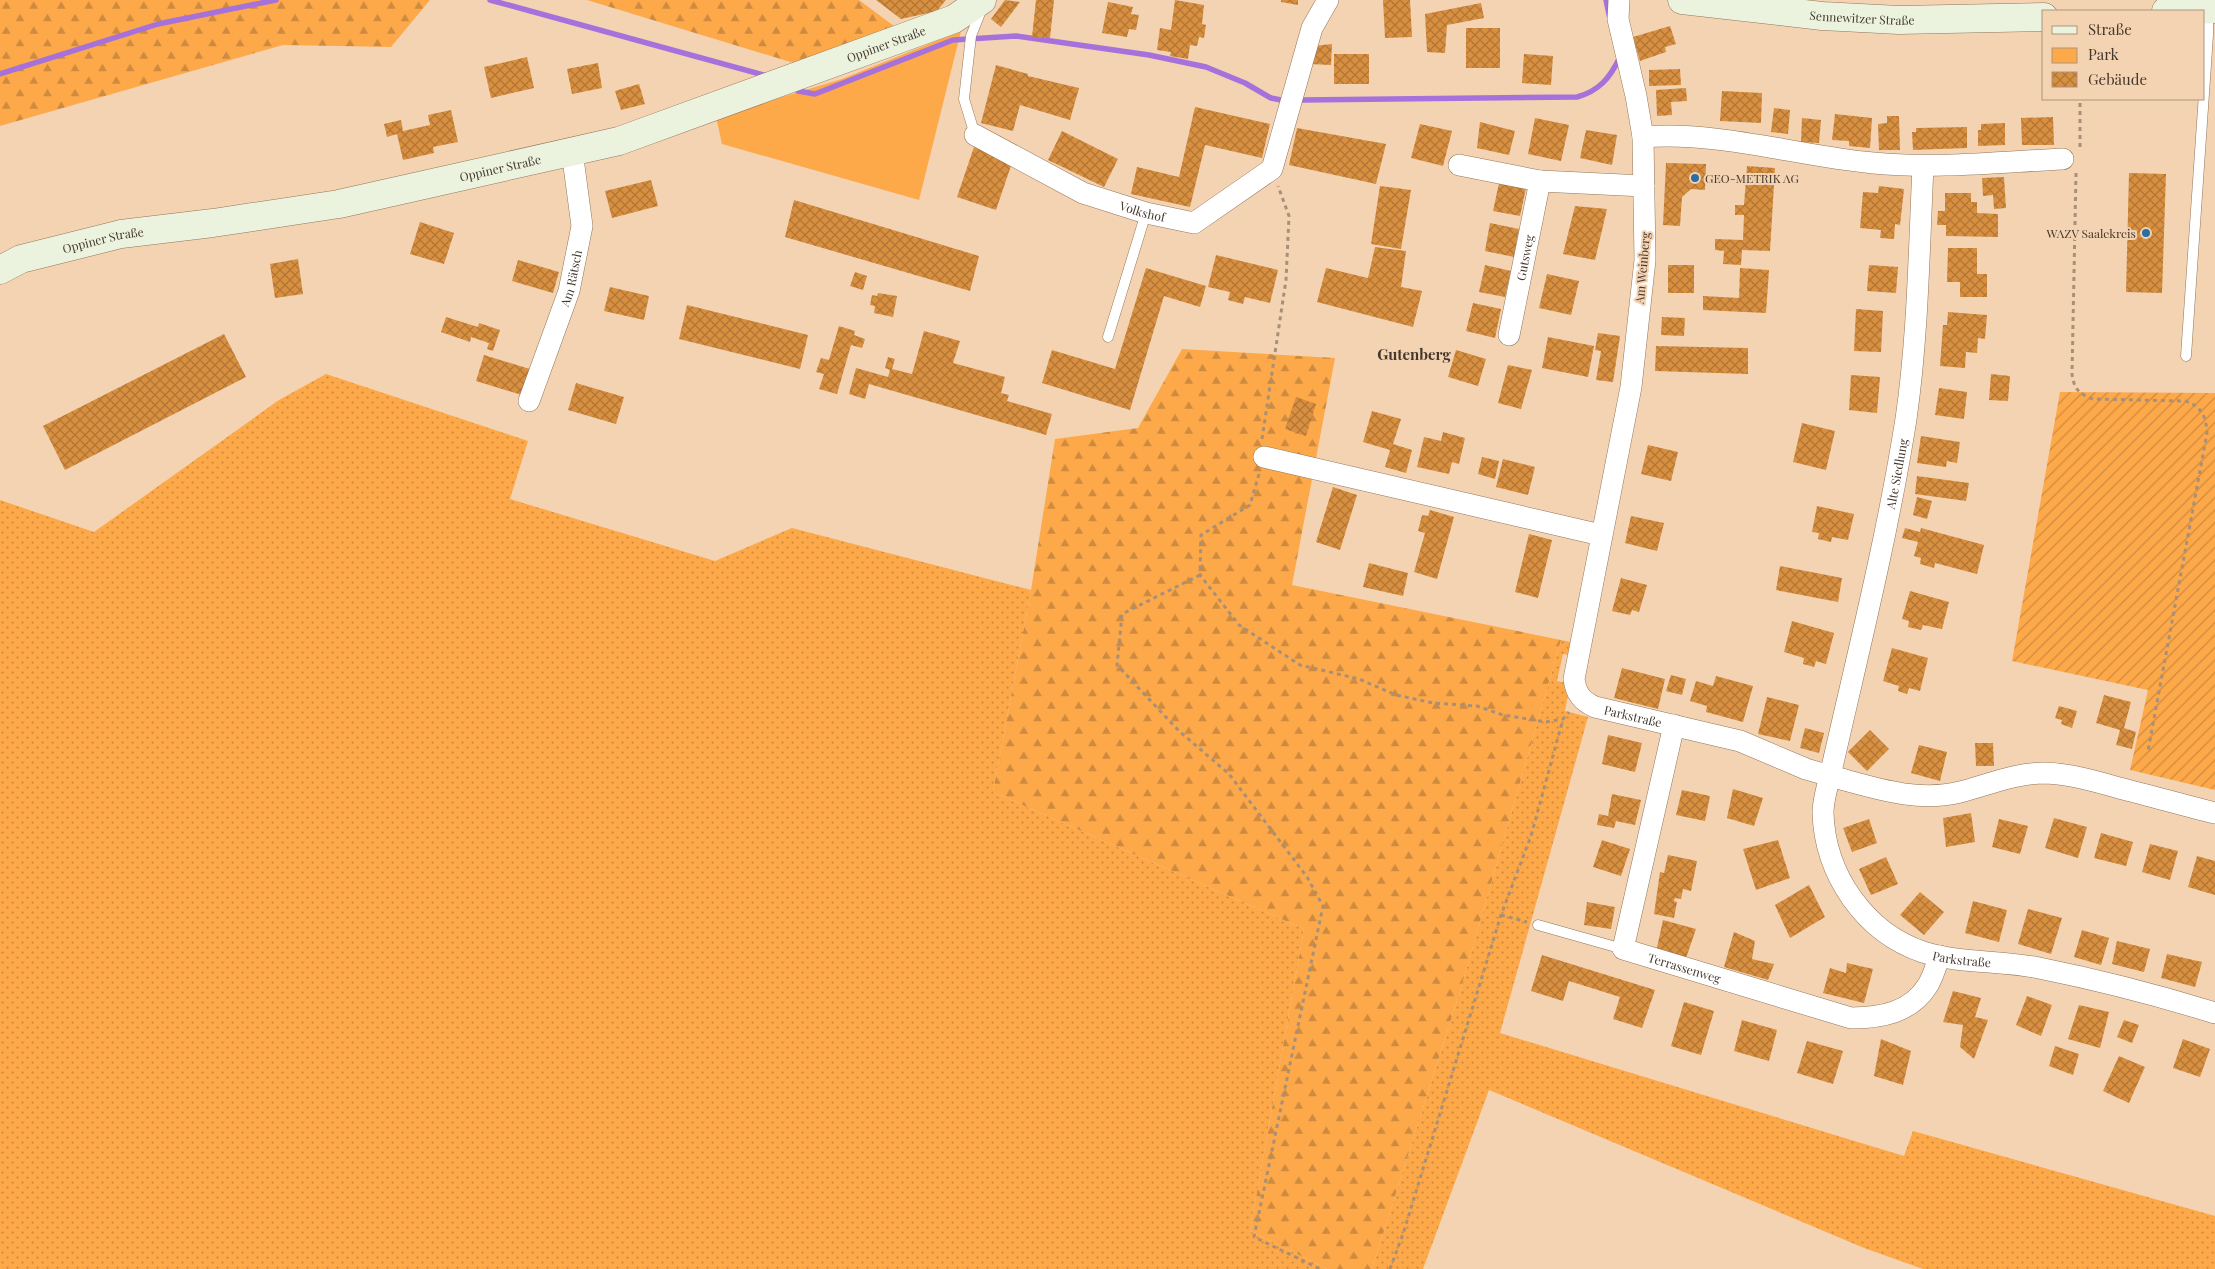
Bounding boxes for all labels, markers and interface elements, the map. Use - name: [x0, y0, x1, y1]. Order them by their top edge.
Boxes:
- street label: Sennewitzer Straße: [1809, 7, 1915, 28]
- legend: [2042, 10, 2205, 100]
- text: Straße: [2088, 19, 2132, 39]
- street label: Oppiner Straße: [844, 22, 928, 65]
- text: Park: [2088, 44, 2120, 64]
- text: Gebäude: [2088, 69, 2147, 89]
- street label: Oppiner Straße: [458, 151, 542, 185]
- place label: GEO-METRIK AG: [1705, 170, 1800, 186]
- marker: GEO-METRIK AG: [1689, 172, 1701, 184]
- street label: Volkshof: [1117, 197, 1168, 225]
- street label: Oppiner Straße: [61, 223, 144, 256]
- place label: WAZV Saalekreis: [2046, 225, 2136, 241]
- marker: WAZV Saalekreis: [2140, 227, 2152, 239]
- street label: Am Weinberg: [1631, 231, 1653, 306]
- street label: Gutsweg: [1512, 232, 1537, 282]
- street label: Am Rätsch: [556, 249, 585, 310]
- district label: Gutenberg: [1377, 344, 1451, 364]
- street label: Alte Siedlung: [1882, 437, 1911, 511]
- street label: Parkstraße: [1603, 701, 1663, 730]
- street label: Parkstraße: [1931, 947, 1992, 970]
- street label: Terrassenweg: [1646, 949, 1723, 986]

